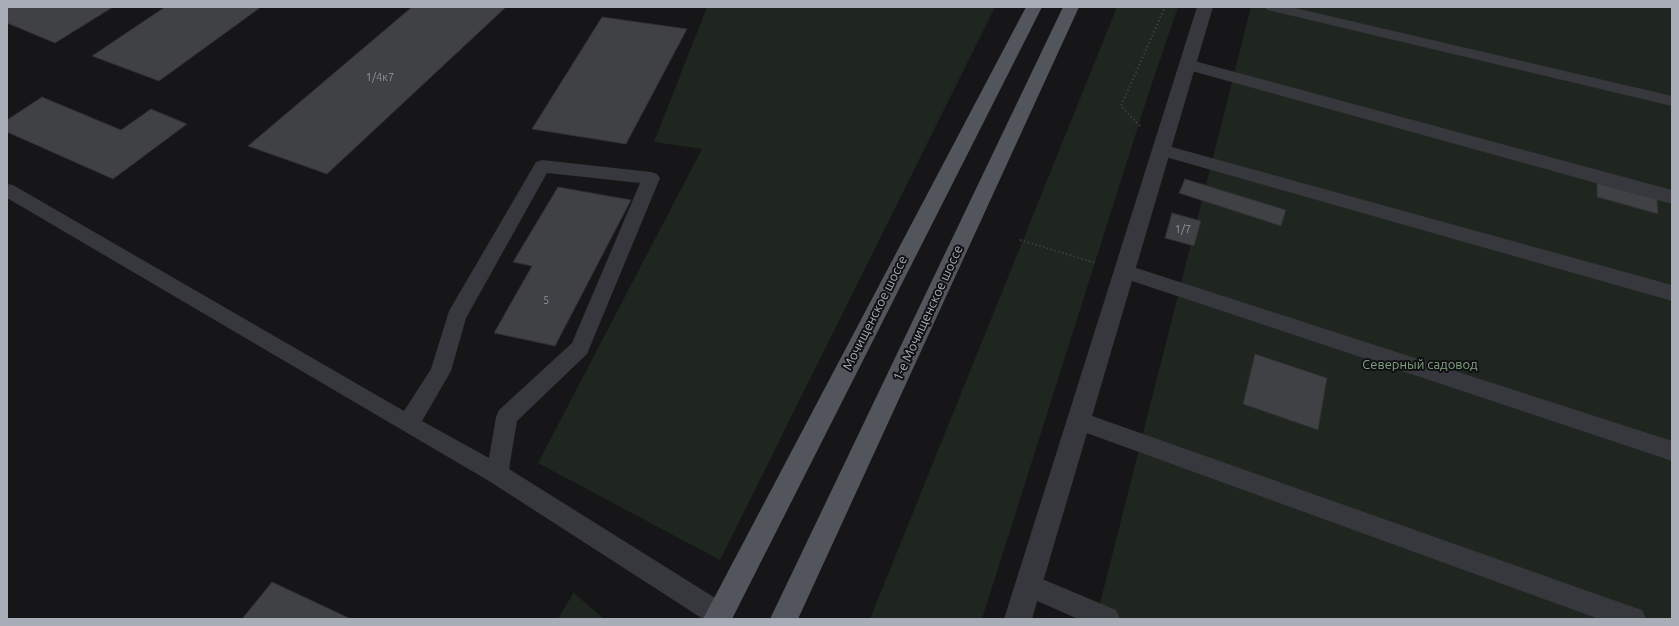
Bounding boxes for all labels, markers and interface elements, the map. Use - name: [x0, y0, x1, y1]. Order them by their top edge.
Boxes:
- house number: 1/4к7: [366, 70, 394, 84]
- house number: 1/7: [1175, 222, 1191, 236]
- street label: 1-е Мочищенское шоссе: [890, 243, 966, 383]
- street label: Мочищенское шоссе: [839, 253, 911, 373]
- house number: 5: [543, 293, 549, 307]
- park label: Северный садовод: [1362, 357, 1478, 373]

